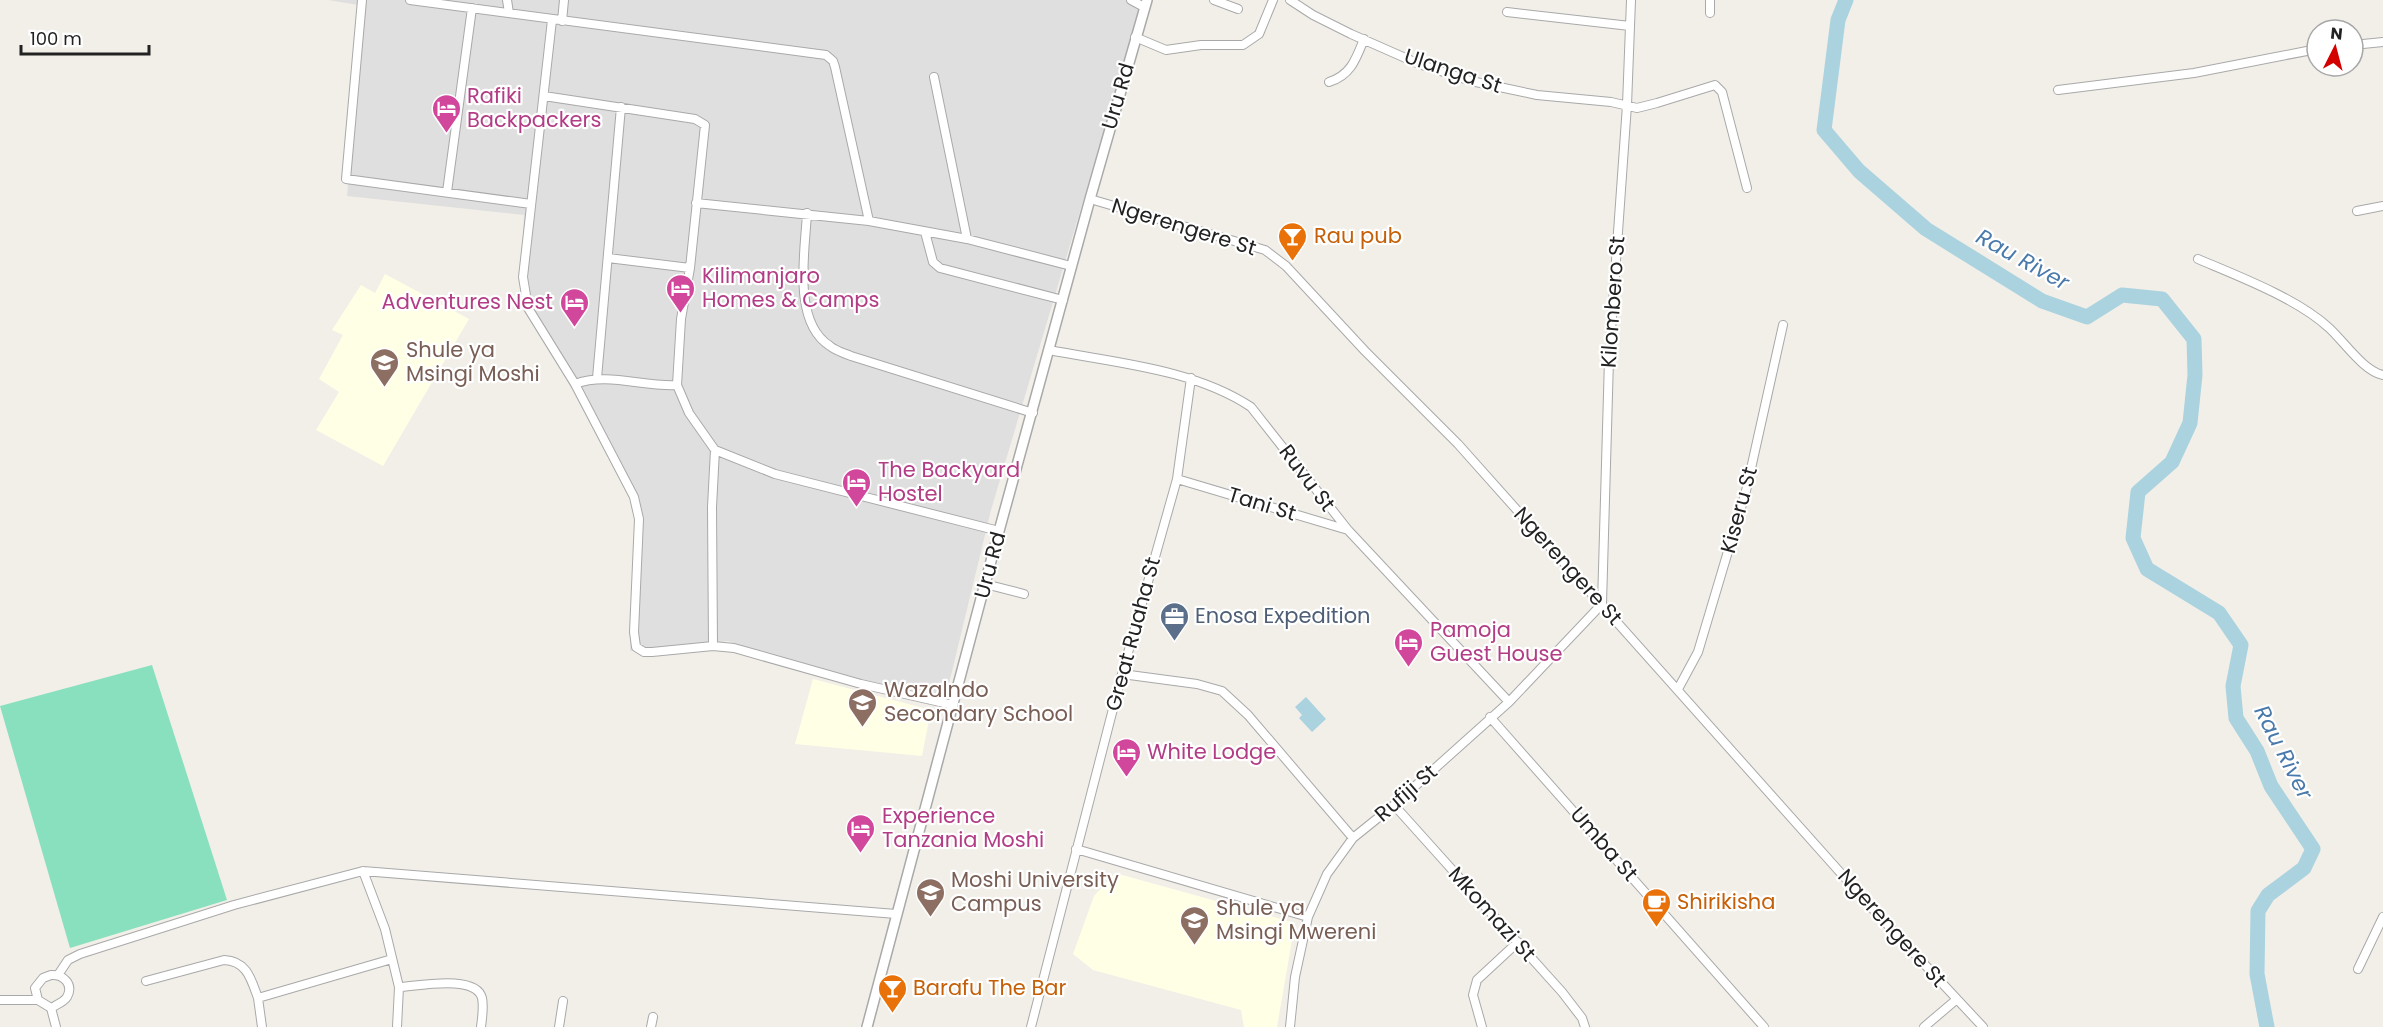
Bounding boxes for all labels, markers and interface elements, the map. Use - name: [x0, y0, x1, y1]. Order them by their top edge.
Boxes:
- scale bar: [21, 18, 148, 56]
- north arrow: [2305, 18, 2365, 78]
- text: N: [2329, 22, 2344, 46]
- text: 100 m: [30, 26, 82, 51]
- street label: Ulanga St: [1401, 41, 1506, 100]
- street label: Uru Rd: [1094, 59, 1141, 133]
- place label: Rafiki Backpackers: [467, 81, 601, 134]
- hotel icon: Rafiki Backpackers: [430, 92, 462, 134]
- street label: Ngerengere St: [1108, 191, 1260, 262]
- bar icon: Rau pub: [1277, 220, 1309, 262]
- place label: Rau pub: [1314, 221, 1402, 250]
- water label: Rau River: [1971, 221, 2076, 298]
- street label: Kilombero St: [1593, 235, 1632, 369]
- place label: Kilimanjaro Homes & Camps: [702, 261, 880, 314]
- hotel icon: Kilimanjaro Homes & Camps: [665, 272, 697, 314]
- hotel icon: Adventures Nest: [558, 286, 590, 328]
- place label: Adventures Nest: [382, 287, 553, 316]
- place label: Shule ya Msingi Moshi: [406, 335, 540, 388]
- school or university icon: Shule ya Msingi Moshi: [369, 346, 401, 388]
- street label: Ruvu St: [1273, 438, 1342, 517]
- place label: The Backyard Hostel: [878, 455, 1020, 508]
- street label: Kiseru St: [1713, 463, 1764, 556]
- hotel icon: The Backyard Hostel: [841, 466, 873, 508]
- street label: Tani St: [1225, 479, 1300, 528]
- street label: Ngerengere St: [1507, 500, 1629, 631]
- street label: Uru Rd: [967, 528, 1012, 601]
- street label: Great Ruaha St: [1098, 554, 1167, 714]
- office icon: Enosa Expedition: [1158, 600, 1190, 642]
- place label: Enosa Expedition: [1195, 601, 1371, 630]
- place label: Pamoja Guest House: [1430, 615, 1562, 668]
- hotel icon: Pamoja Guest House: [1393, 626, 1425, 668]
- place label: Wazalndo Secondary School: [884, 675, 1073, 728]
- school or university icon: Wazalndo Secondary School: [847, 686, 879, 728]
- water label: Rau River: [2247, 700, 2321, 805]
- hotel icon: White Lodge: [1110, 736, 1142, 778]
- place label: White Lodge: [1147, 737, 1276, 766]
- street label: Rufiji St: [1368, 757, 1443, 828]
- street label: Umba St: [1564, 800, 1645, 887]
- place label: Experience Tanzania Moshi: [882, 801, 1044, 854]
- hotel icon: Experience Tanzania Moshi: [845, 812, 877, 854]
- street label: Mkomazi St: [1442, 860, 1543, 967]
- street label: Ngerengere St: [1831, 862, 1953, 993]
- place label: Moshi University Campus: [951, 865, 1119, 918]
- school or university icon: Moshi University Campus: [914, 876, 946, 918]
- cafe icon: Shirikisha: [1640, 886, 1672, 928]
- place label: Shirikisha: [1677, 887, 1776, 916]
- place label: Shule ya Msingi Mwereni: [1216, 893, 1376, 946]
- school or university icon: Shule ya Msingi Mwereni: [1179, 904, 1211, 946]
- bar icon: Barafu The Bar: [876, 972, 908, 1014]
- place label: Barafu The Bar: [913, 973, 1067, 1002]

